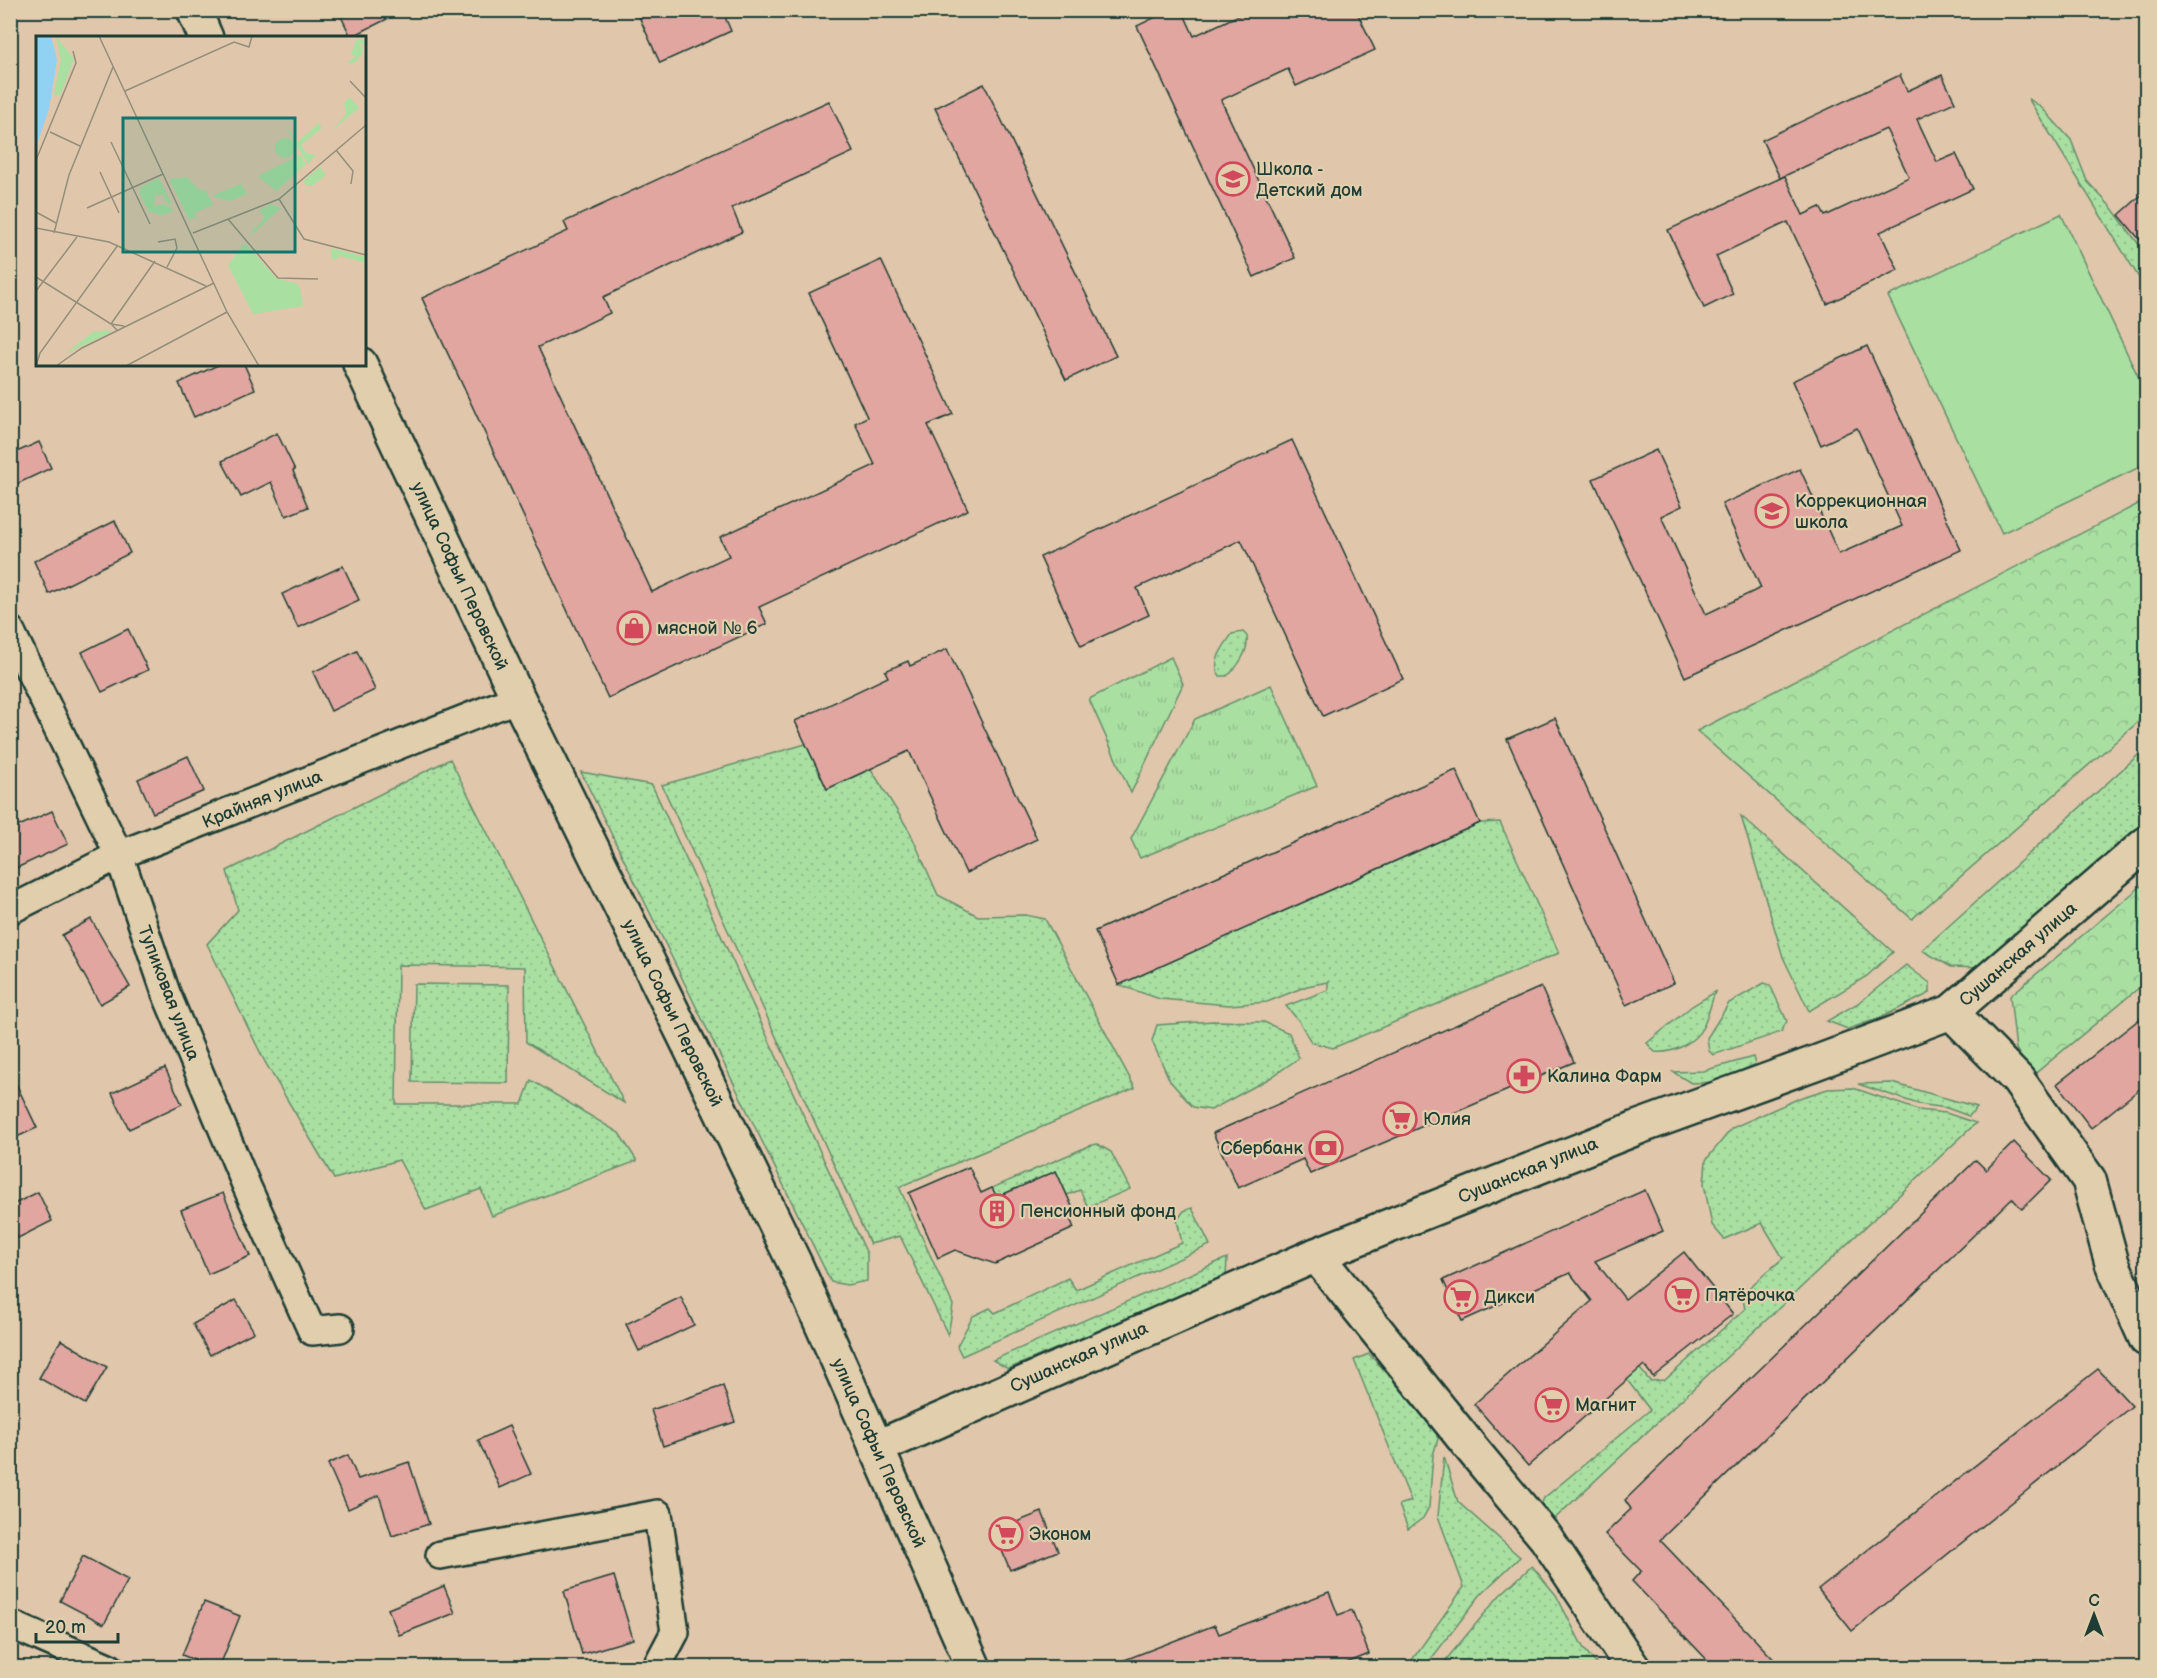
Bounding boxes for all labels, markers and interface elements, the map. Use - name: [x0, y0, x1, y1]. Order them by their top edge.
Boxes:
- inset map: [36, 36, 366, 366]
- place label: Школа - Детский дом: [1256, 159, 1363, 201]
- school or university icon: Школа - Детский дом: [1215, 161, 1251, 197]
- street label: улица Софьи Перовской: [407, 479, 512, 674]
- place label: Коррекционная школа: [1795, 491, 1927, 533]
- school or university icon: Коррекционная школа: [1754, 493, 1790, 529]
- shop icon: мясной № 6: [616, 610, 652, 646]
- place label: мясной № 6: [657, 618, 758, 639]
- street label: Крайняя улица: [199, 766, 326, 833]
- street label: Сушанская улица: [1955, 897, 2082, 1011]
- street label: улица Софьи Перовской: [618, 916, 727, 1110]
- street label: Тупиковая улица: [133, 923, 204, 1064]
- pharmacy icon: Калина Фарм: [1506, 1058, 1542, 1094]
- place label: Калина Фарм: [1547, 1066, 1662, 1087]
- supermarket icon: Юлия: [1382, 1101, 1418, 1137]
- place label: Юлия: [1423, 1109, 1471, 1130]
- bank icon: Сбербанк: [1308, 1130, 1344, 1166]
- street label: Сушанская улица: [1455, 1133, 1601, 1208]
- place label: Сбербанк: [1221, 1138, 1303, 1159]
- building icon: Пенсионный фонд: [979, 1193, 1015, 1229]
- place label: Пенсионный фонд: [1020, 1201, 1176, 1222]
- supermarket icon: Пятёрочка: [1664, 1277, 1700, 1313]
- supermarket icon: Дикси: [1443, 1279, 1479, 1315]
- place label: Пятёрочка: [1705, 1285, 1796, 1306]
- place label: Дикси: [1484, 1287, 1535, 1308]
- street label: Сушанская улица: [1007, 1317, 1152, 1397]
- street label: улица Софьи Перовской: [827, 1355, 930, 1551]
- supermarket icon: Магнит: [1534, 1387, 1570, 1423]
- place label: Магнит: [1575, 1395, 1637, 1416]
- supermarket icon: Эконом: [988, 1516, 1024, 1552]
- place label: Эконом: [1029, 1524, 1091, 1545]
- north arrow: [2064, 1585, 2124, 1645]
- text: С: [2088, 1592, 2100, 1611]
- scale bar: [36, 1606, 118, 1644]
- text: 20 m: [45, 1617, 86, 1638]

